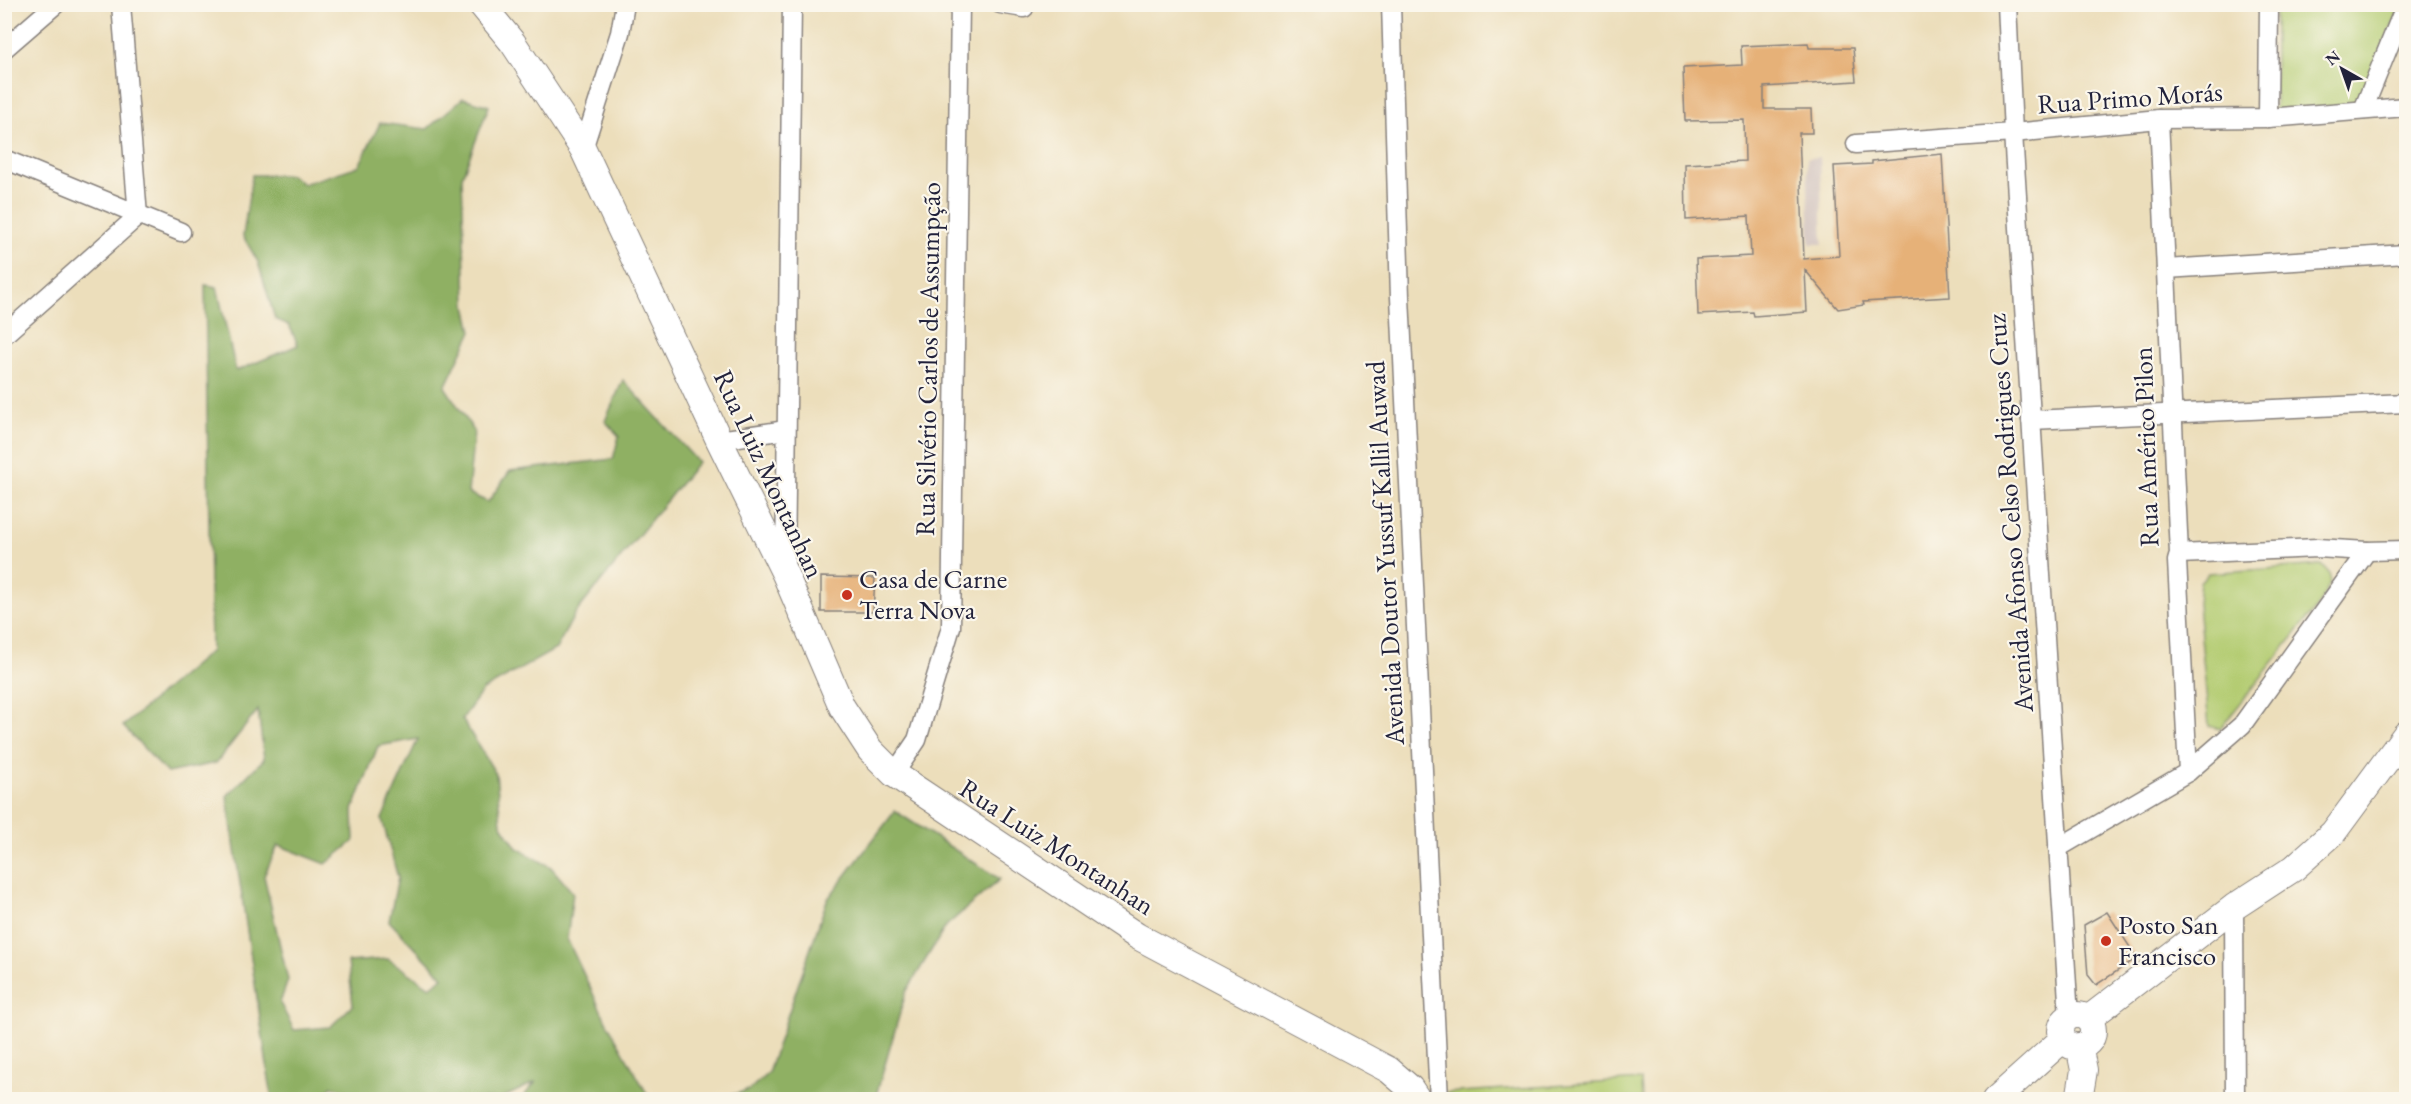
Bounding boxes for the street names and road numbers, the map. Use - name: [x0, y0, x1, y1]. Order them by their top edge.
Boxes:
- street label: Rua Primo Morás: [2036, 74, 2224, 121]
- street label: Rua Silvério Carlos de Assumpção: [907, 182, 948, 536]
- street label: Avenida Afonso Celso Rodrigues Cruz: [1978, 312, 2041, 715]
- street label: Rua Américo Pilon: [2125, 346, 2166, 548]
- street label: Avenida Doutor Yussuf Kallil Auwad: [1357, 360, 1412, 747]
- street label: Rua Luiz Montanhan: [706, 364, 833, 583]
- street label: Rua Luiz Montanhan: [953, 770, 1161, 923]

